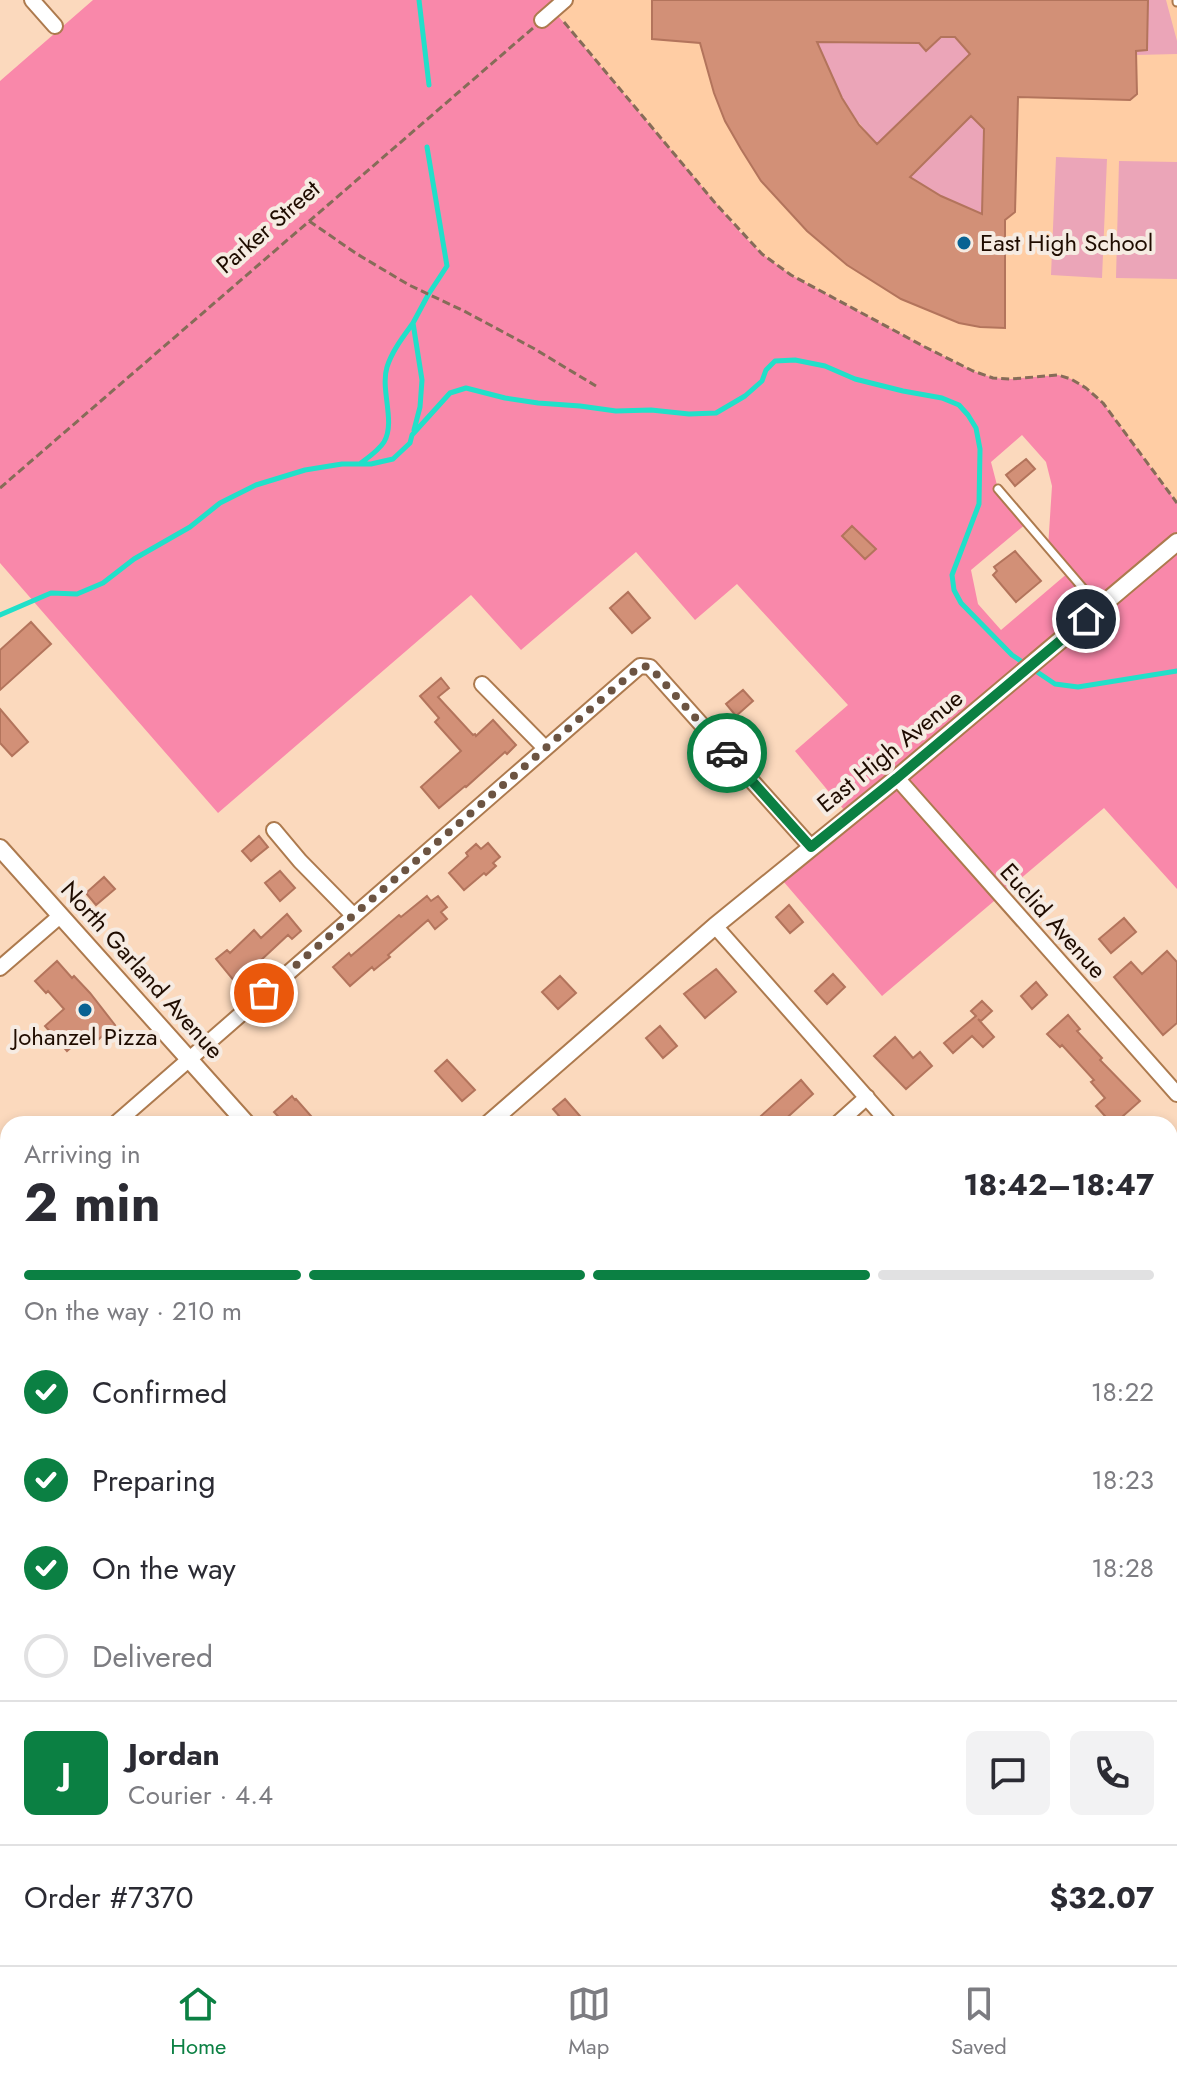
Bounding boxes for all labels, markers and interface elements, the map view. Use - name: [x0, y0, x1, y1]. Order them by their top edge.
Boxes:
- street label: Parker Street: [208, 171, 327, 282]
- place label: East High School: [980, 225, 1153, 260]
- marker: East High School: [955, 234, 973, 252]
- pin: [1052, 585, 1120, 653]
- icon: home: [1064, 597, 1108, 641]
- street label: East High Avenue: [809, 681, 970, 821]
- courier: [687, 713, 767, 793]
- icon: car: [705, 731, 749, 775]
- street label: Euclid Avenue: [992, 855, 1115, 986]
- street label: North Garland Avenue: [53, 873, 232, 1067]
- pin: [230, 959, 298, 1027]
- icon: bag: [242, 971, 286, 1015]
- marker: Johanzel Pizza: [76, 1001, 94, 1019]
- place label: Johanzel Pizza: [9, 1019, 158, 1054]
- text: Arriving in: [24, 1135, 141, 1173]
- text: 18:42–18:47: [963, 1163, 1154, 1206]
- text: 2 min: [24, 1165, 161, 1241]
- text: On the way · 210 m: [24, 1292, 242, 1330]
- icon: check: [24, 1370, 68, 1414]
- text: Confirmed: [92, 1371, 227, 1414]
- text: 18:22: [1091, 1373, 1154, 1411]
- icon: check: [24, 1458, 68, 1502]
- text: Preparing: [92, 1459, 216, 1502]
- text: 18:23: [1091, 1461, 1154, 1499]
- icon: check: [24, 1546, 68, 1590]
- text: On the way: [92, 1547, 236, 1590]
- text: 18:28: [1091, 1549, 1154, 1587]
- text: Delivered: [92, 1635, 213, 1678]
- button: chat: [966, 1731, 1050, 1815]
- button: phone: [1070, 1731, 1154, 1815]
- text: Jordan: [128, 1733, 220, 1776]
- text: J: [61, 1752, 71, 1795]
- text: Courier · 4.4: [128, 1776, 273, 1814]
- text: Order #7370: [24, 1876, 193, 1919]
- text: $32.07: [1049, 1876, 1154, 1919]
- tab: Home: [170, 1982, 226, 2062]
- tab: Map: [567, 1982, 611, 2062]
- tab: Saved: [951, 1982, 1007, 2062]

